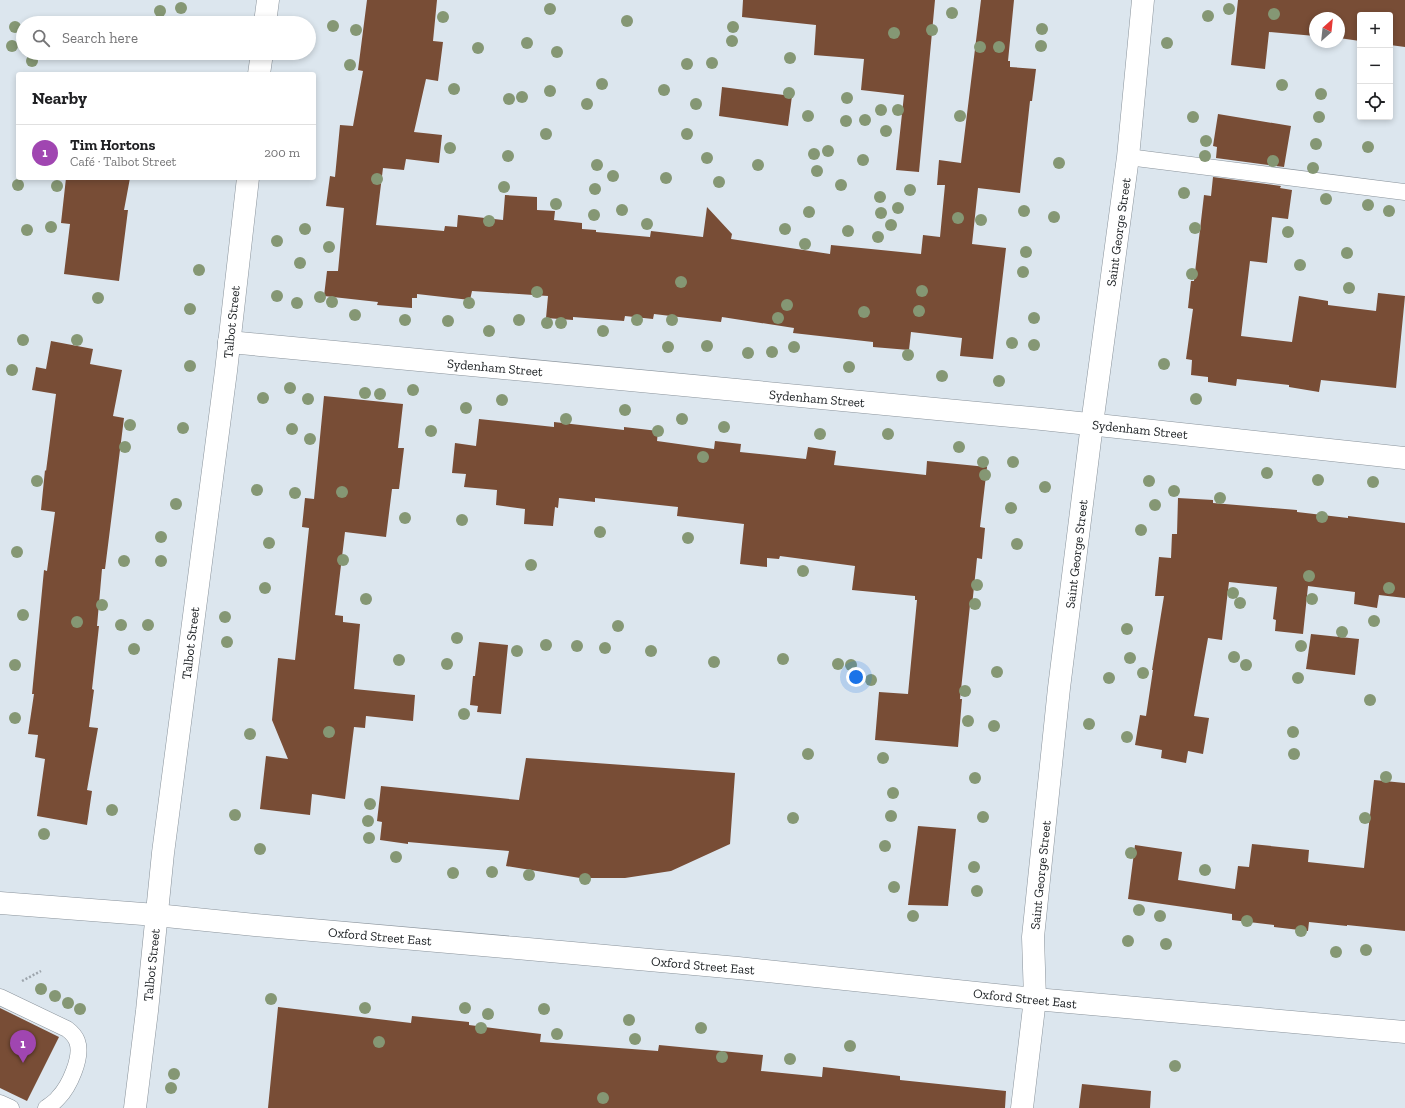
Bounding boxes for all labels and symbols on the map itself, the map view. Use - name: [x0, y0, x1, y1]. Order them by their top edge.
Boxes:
- north arrow: [1309, 12, 1345, 48]
- street label: Saint George Street: [1103, 177, 1134, 287]
- street label: Talbot Street: [220, 285, 243, 359]
- street label: Sydenham Street: [446, 356, 544, 379]
- street label: Sydenham Street: [768, 387, 866, 410]
- street label: Sydenham Street: [1091, 417, 1189, 442]
- street label: Saint George Street: [1062, 499, 1091, 609]
- street label: Talbot Street: [179, 606, 202, 680]
- your location: [846, 667, 866, 687]
- street label: Saint George Street: [1027, 820, 1054, 930]
- street label: Oxford Street East: [327, 924, 433, 949]
- street label: Talbot Street: [140, 928, 163, 1002]
- street label: Oxford Street East: [650, 953, 756, 978]
- street label: Oxford Street East: [972, 986, 1078, 1011]
- pin: 1: [10, 1030, 36, 1063]

